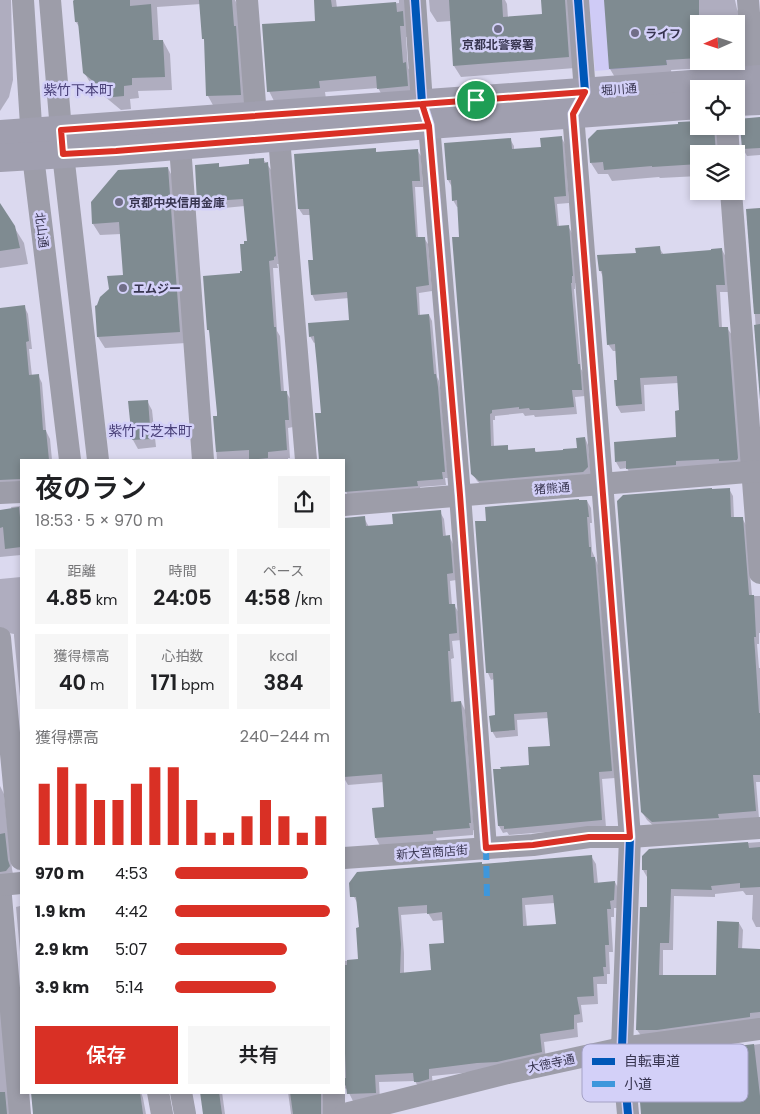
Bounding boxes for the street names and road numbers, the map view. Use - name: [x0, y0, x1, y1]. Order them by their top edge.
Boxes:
- street label: 堀川通: [600, 79, 638, 99]
- street label: 北山通: [31, 211, 53, 249]
- street label: 猪熊通: [533, 478, 571, 498]
- street label: 新大宮商店街: [395, 841, 469, 863]
- street label: 大徳寺通: [526, 1050, 576, 1076]

